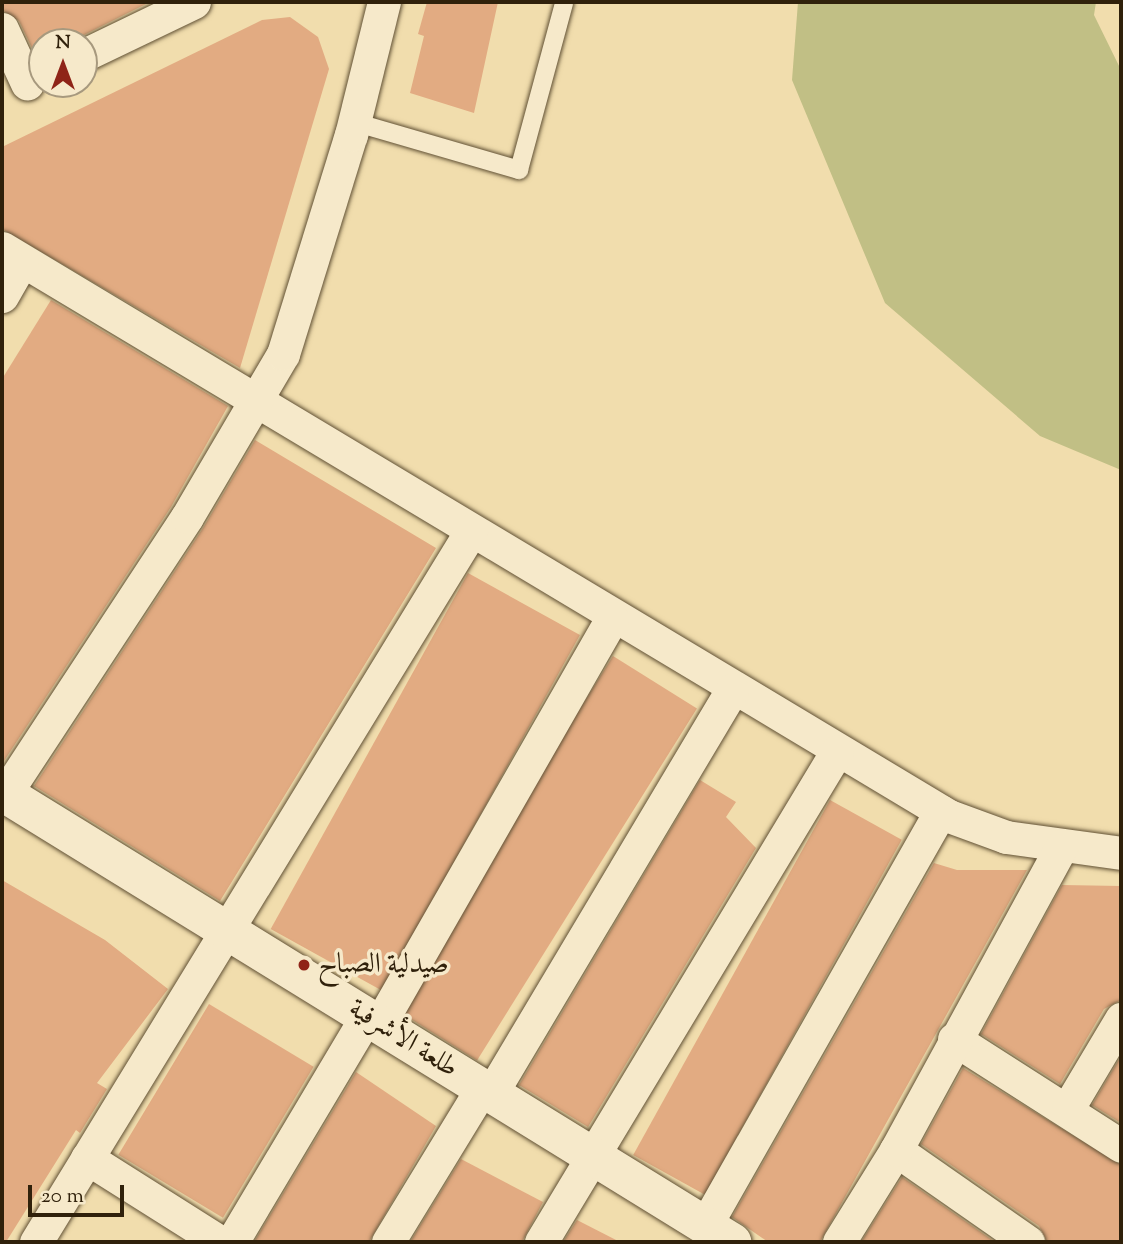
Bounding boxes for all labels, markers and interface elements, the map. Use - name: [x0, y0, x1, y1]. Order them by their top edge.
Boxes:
- north arrow: [28, 28, 98, 98]
- text: N: [55, 30, 71, 57]
- place label: صيدلية الصباح: [318, 948, 449, 982]
- marker: صيدلية الصباح: [296, 957, 312, 973]
- street label: طلعة الأشرفية: [342, 992, 464, 1086]
- scale bar: [32, 1170, 128, 1214]
- text: 20 m: [41, 1182, 84, 1212]

